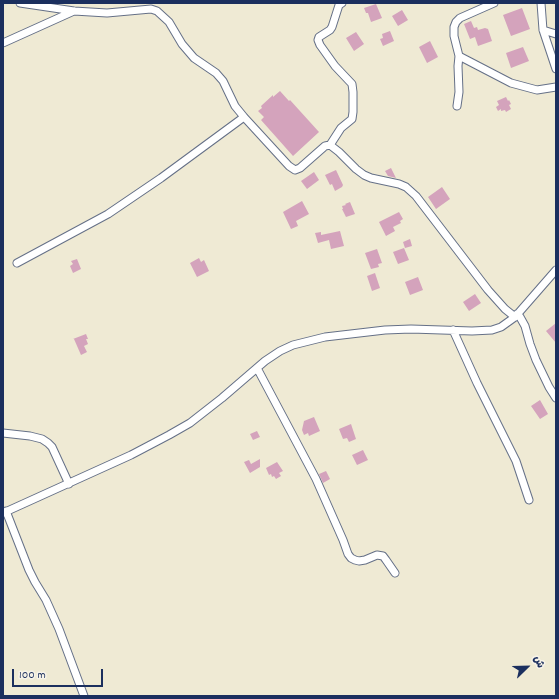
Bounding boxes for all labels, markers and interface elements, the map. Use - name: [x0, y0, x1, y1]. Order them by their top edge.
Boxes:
- north arrow: [507, 647, 547, 687]
- text: ش: [528, 654, 548, 671]
- scale bar: [14, 661, 105, 687]
- text: 100 m: [19, 667, 46, 684]

